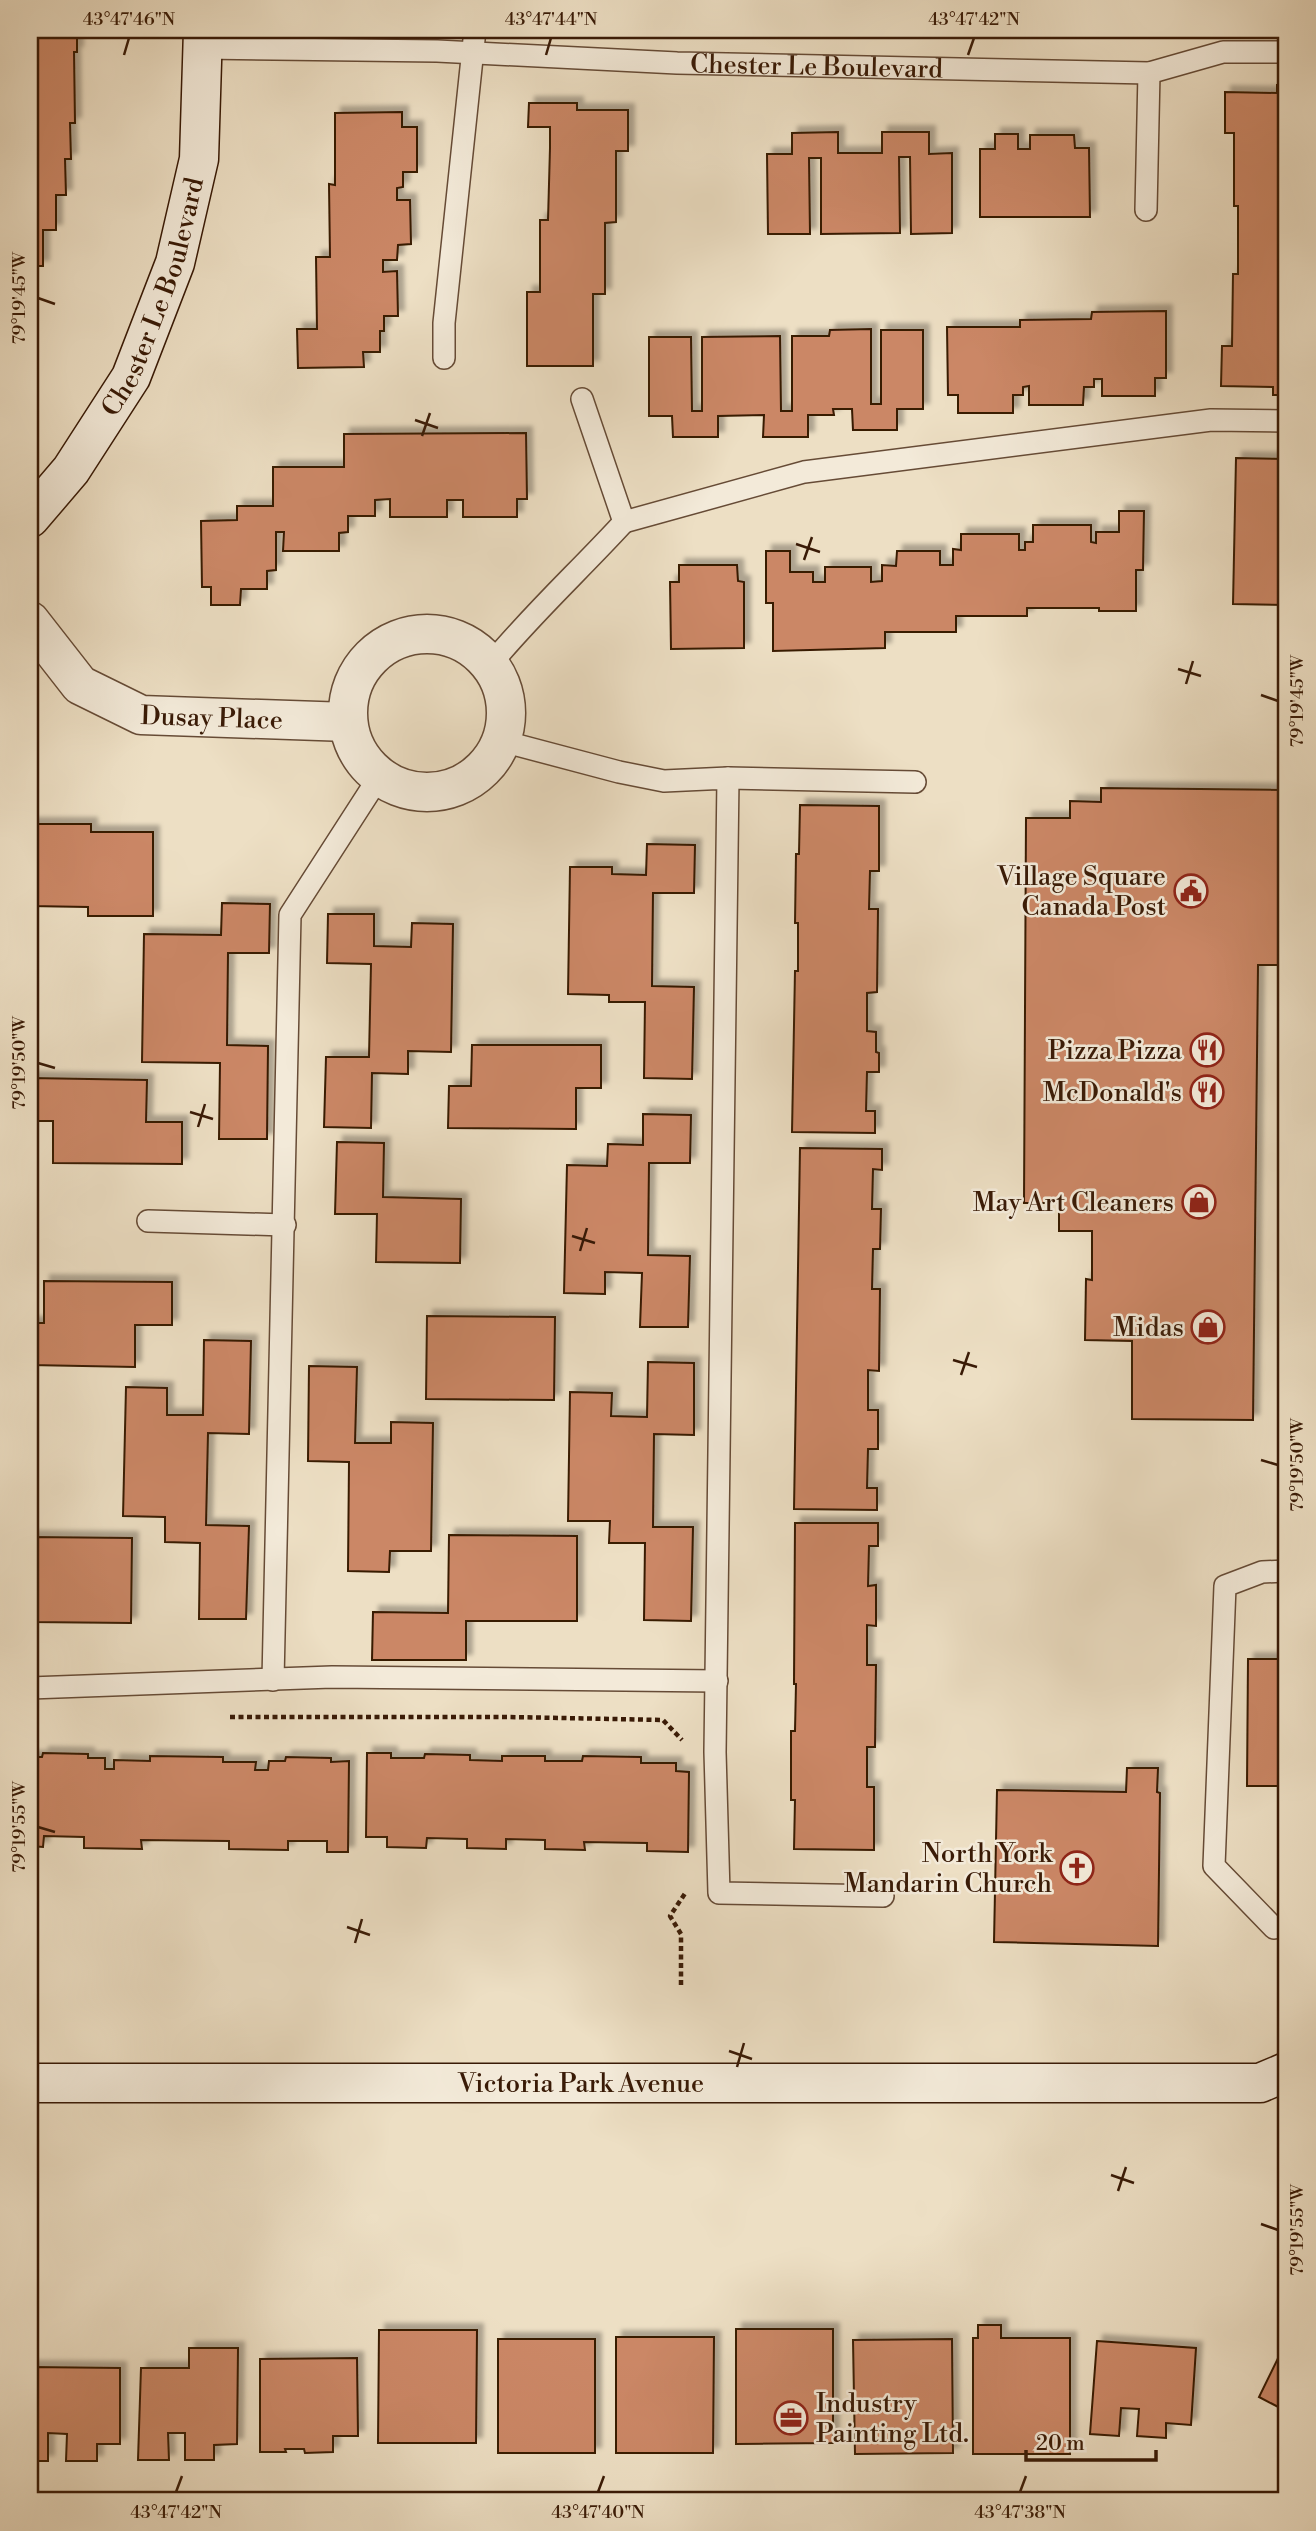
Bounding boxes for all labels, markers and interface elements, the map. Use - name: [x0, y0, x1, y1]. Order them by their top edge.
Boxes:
- text: 43°47'46"N: [83, 8, 176, 31]
- text: 43°47'44"N: [505, 8, 598, 31]
- text: 43°47'42"N: [928, 8, 1020, 31]
- street label: Chester Le Boulevard: [690, 48, 944, 86]
- street label: Chester Le Boulevard: [95, 174, 211, 423]
- text: 79°19'45"W: [8, 251, 31, 344]
- text: 79°19'45"W: [1286, 654, 1309, 747]
- street label: Dusay Place: [140, 700, 283, 737]
- place label: Village Square Canada Post: [996, 861, 1166, 923]
- public building icon: Village Square Canada Post: [1172, 872, 1210, 910]
- text: 79°19'50"W: [8, 1016, 31, 1110]
- restaurant icon: Pizza Pizza: [1188, 1031, 1226, 1069]
- place label: Pizza Pizza: [1048, 1035, 1183, 1067]
- restaurant icon: McDonald's: [1188, 1073, 1226, 1111]
- place label: McDonald's: [1043, 1077, 1182, 1109]
- shop icon: May Art Cleaners: [1180, 1183, 1218, 1221]
- place label: May Art Cleaners: [973, 1187, 1174, 1219]
- shop icon: Midas: [1189, 1308, 1227, 1346]
- place label: Midas: [1113, 1312, 1184, 1344]
- text: 79°19'50"W: [1286, 1418, 1309, 1512]
- text: 79°19'55"W: [8, 1781, 31, 1873]
- place label: North York Mandarin Church: [844, 1838, 1053, 1900]
- church icon: North York Mandarin Church: [1058, 1849, 1096, 1887]
- street label: Victoria Park Avenue: [457, 2068, 704, 2100]
- text: 79°19'55"W: [1286, 2184, 1309, 2276]
- place label: Industry Painting Ltd.: [816, 2388, 969, 2450]
- office icon: Industry Painting Ltd.: [772, 2399, 810, 2437]
- scale bar: [1026, 2419, 1155, 2463]
- text: 20 m: [1036, 2431, 1085, 2457]
- text: 43°47'42"N: [130, 2501, 222, 2524]
- text: 43°47'40"N: [551, 2501, 645, 2524]
- text: 43°47'38"N: [974, 2501, 1066, 2524]

